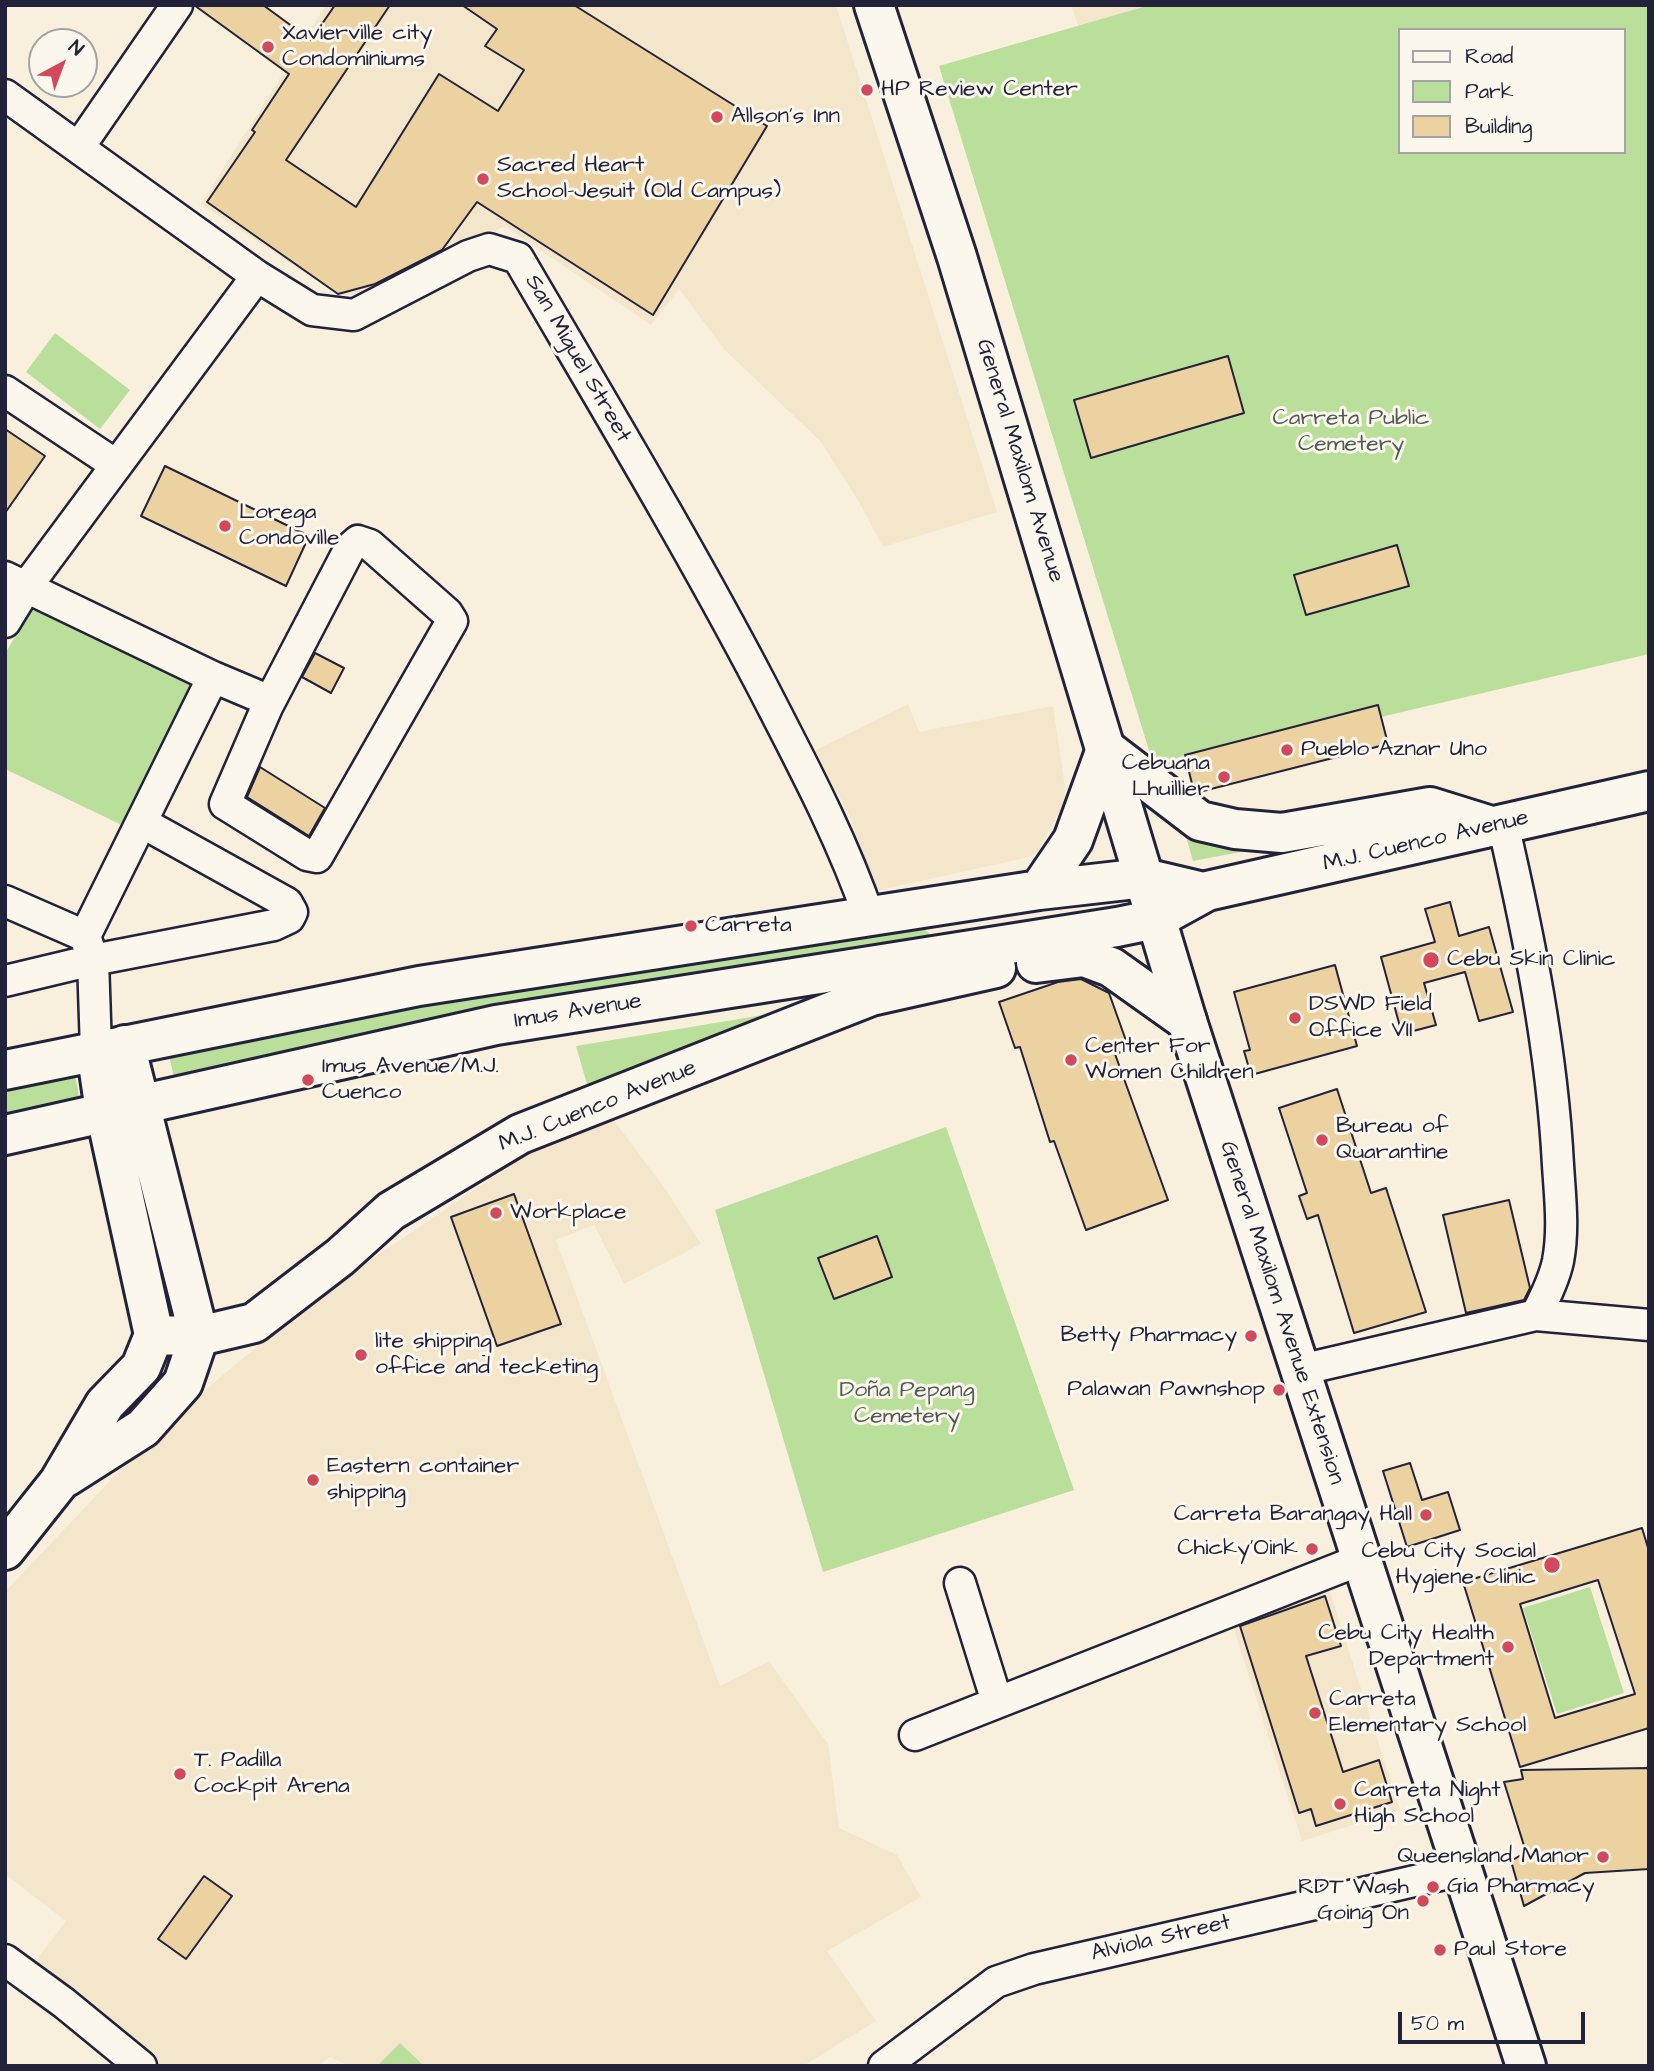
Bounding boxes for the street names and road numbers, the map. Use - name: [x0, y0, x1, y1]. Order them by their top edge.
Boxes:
- street label: San Miguel Street: [518, 270, 636, 448]
- street label: General Maxilom Avenue: [969, 336, 1069, 586]
- street label: M.J. Cuenco Avenue: [1320, 805, 1532, 879]
- street label: Imus Avenue: [512, 988, 644, 1036]
- street label: M.J. Cuenco Avenue: [495, 1055, 701, 1159]
- street label: General Maxilom Avenue Extension: [1212, 1138, 1350, 1488]
- street label: Alviola Street: [1089, 1910, 1233, 1968]

